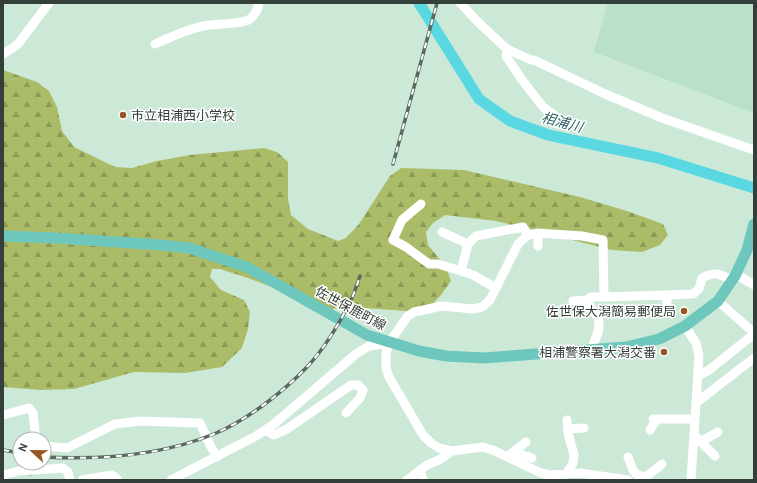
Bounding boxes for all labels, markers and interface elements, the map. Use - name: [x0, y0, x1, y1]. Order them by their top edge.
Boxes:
- place label: 市立相浦西小学校: [131, 108, 235, 125]
- marker: 市立相浦西小学校: [118, 110, 128, 120]
- water label: 相浦川: [539, 110, 586, 138]
- street label: 佐世保鹿町線: [312, 284, 389, 335]
- place label: 佐世保大潟簡易郵便局: [546, 305, 676, 321]
- marker: 佐世保大潟簡易郵便局: [679, 306, 689, 316]
- place label: 相浦警察署大潟交番: [539, 345, 656, 362]
- marker: 相浦警察署大潟交番: [659, 347, 669, 357]
- north arrow: [12, 431, 52, 471]
- text: N: [16, 441, 32, 454]

